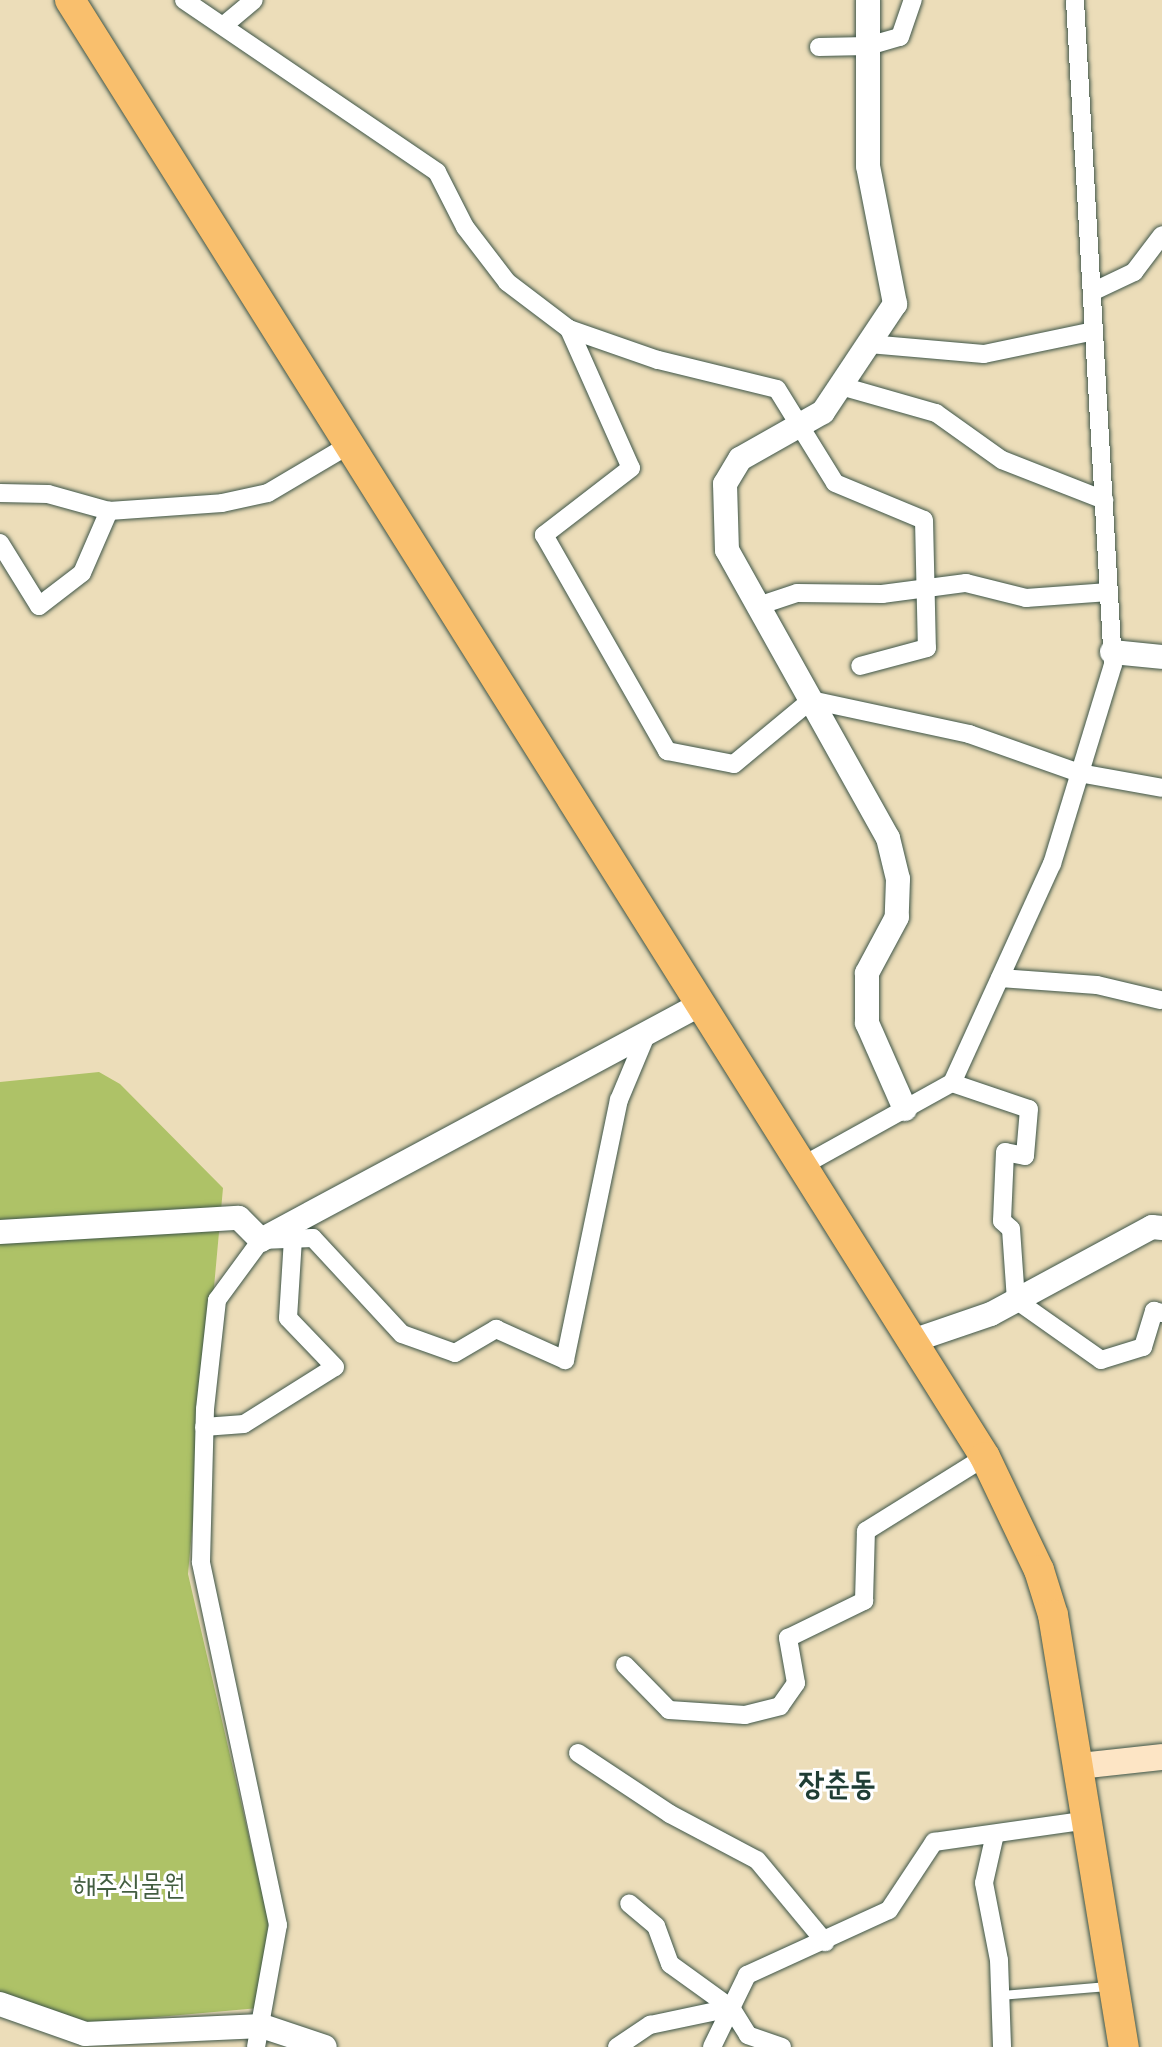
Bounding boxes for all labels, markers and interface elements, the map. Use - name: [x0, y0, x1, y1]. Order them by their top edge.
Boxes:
- district label: 장춘동: [798, 1767, 876, 1805]
- park label: 해주식물원: [73, 1870, 185, 1904]

